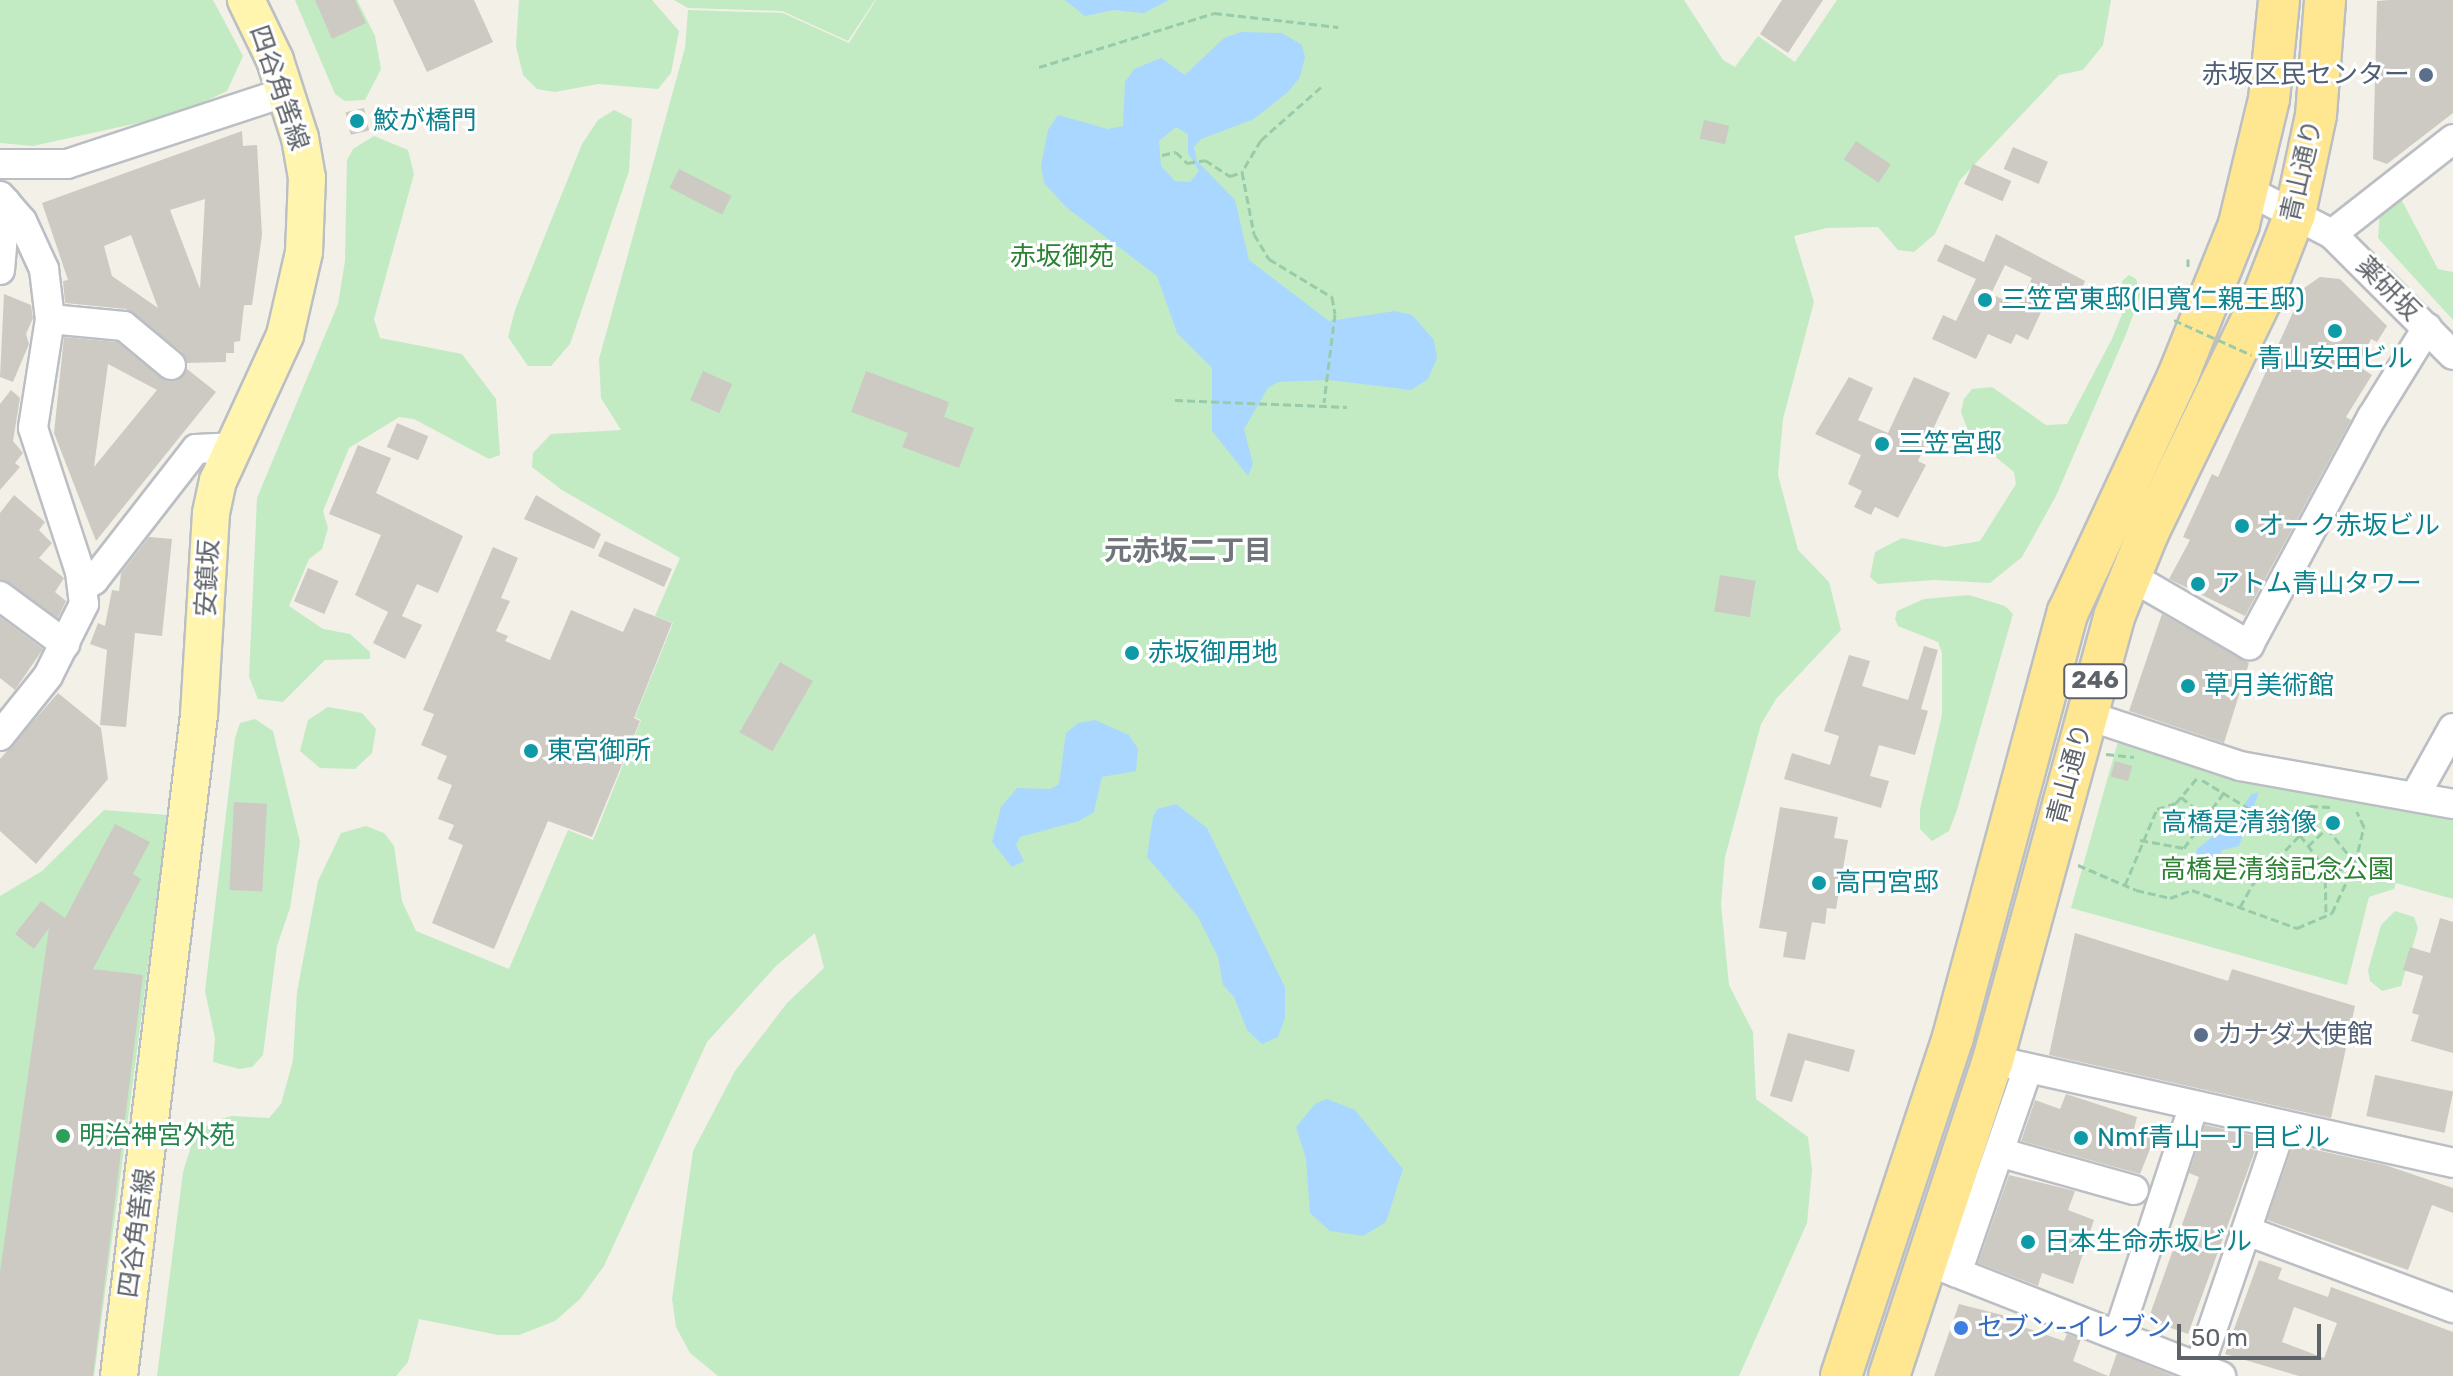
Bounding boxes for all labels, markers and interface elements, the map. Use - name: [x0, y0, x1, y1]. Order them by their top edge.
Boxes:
- street label: 四谷角筈線: [243, 21, 315, 155]
- place label: 赤坂区民センター: [2202, 59, 2410, 91]
- marker: 赤坂区民センター: [2417, 66, 2435, 84]
- place label: 鮫が橋門: [373, 105, 477, 137]
- marker: 鮫が橋門: [348, 112, 366, 130]
- street label: 青山通り: [2275, 117, 2329, 225]
- park label: 赤坂御苑: [1010, 241, 1114, 273]
- street label: 薬研坂: [2349, 250, 2427, 328]
- place label: 三笠宮東邸(旧寬仁親王邸): [2001, 284, 2305, 316]
- marker: 三笠宮東邸(旧寬仁親王邸): [1976, 291, 1994, 309]
- marker: 青山安田ビル: [2326, 322, 2344, 340]
- place label: 青山安田ビル: [2257, 343, 2413, 375]
- place label: 三笠宮邸: [1898, 428, 2002, 460]
- marker: 三笠宮邸: [1873, 435, 1891, 453]
- place label: オーク赤坂ビル: [2258, 510, 2440, 542]
- marker: オーク赤坂ビル: [2233, 517, 2251, 535]
- district label: 元赤坂二丁目: [1104, 534, 1272, 568]
- street label: 安鎮坂: [190, 538, 226, 618]
- place label: アトム青山タワー: [2214, 568, 2422, 600]
- marker: アトム青山タワー: [2189, 575, 2207, 593]
- place label: 赤坂御用地: [1148, 637, 1278, 669]
- marker: 赤坂御用地: [1123, 644, 1141, 662]
- road number: 246: [2063, 661, 2127, 701]
- place label: 草月美術館: [2204, 670, 2334, 702]
- marker: 草月美術館: [2179, 677, 2197, 695]
- street label: 青山通り: [2041, 720, 2099, 828]
- place label: 東宮御所: [547, 735, 651, 767]
- marker: 東宮御所: [522, 742, 540, 760]
- place label: 高橋是清翁像: [2161, 807, 2317, 839]
- marker: 高橋是清翁像: [2324, 814, 2342, 832]
- park label: 高橋是清翁記念公園: [2160, 854, 2394, 886]
- place label: 高円宮邸: [1835, 867, 1939, 899]
- marker: 高円宮邸: [1810, 874, 1828, 892]
- place label: カナダ大使館: [2217, 1019, 2373, 1051]
- marker: カナダ大使館: [2192, 1026, 2210, 1044]
- place label: 明治神宮外苑: [79, 1120, 235, 1152]
- place label: Nmf青山一丁目ビル: [2097, 1122, 2330, 1154]
- marker: 明治神宮外苑: [54, 1127, 72, 1145]
- marker: Nmf青山一丁目ビル: [2072, 1129, 2090, 1147]
- street label: 四谷角筈線: [113, 1166, 161, 1300]
- place label: 日本生命赤坂ビル: [2044, 1226, 2252, 1258]
- marker: 日本生命赤坂ビル: [2019, 1233, 2037, 1251]
- scale bar: [2181, 1308, 2325, 1358]
- place label: セブン-イレブン: [1977, 1312, 2172, 1344]
- marker: セブン-イレブン: [1952, 1319, 1970, 1337]
- text: 50 m: [2191, 1324, 2248, 1352]

